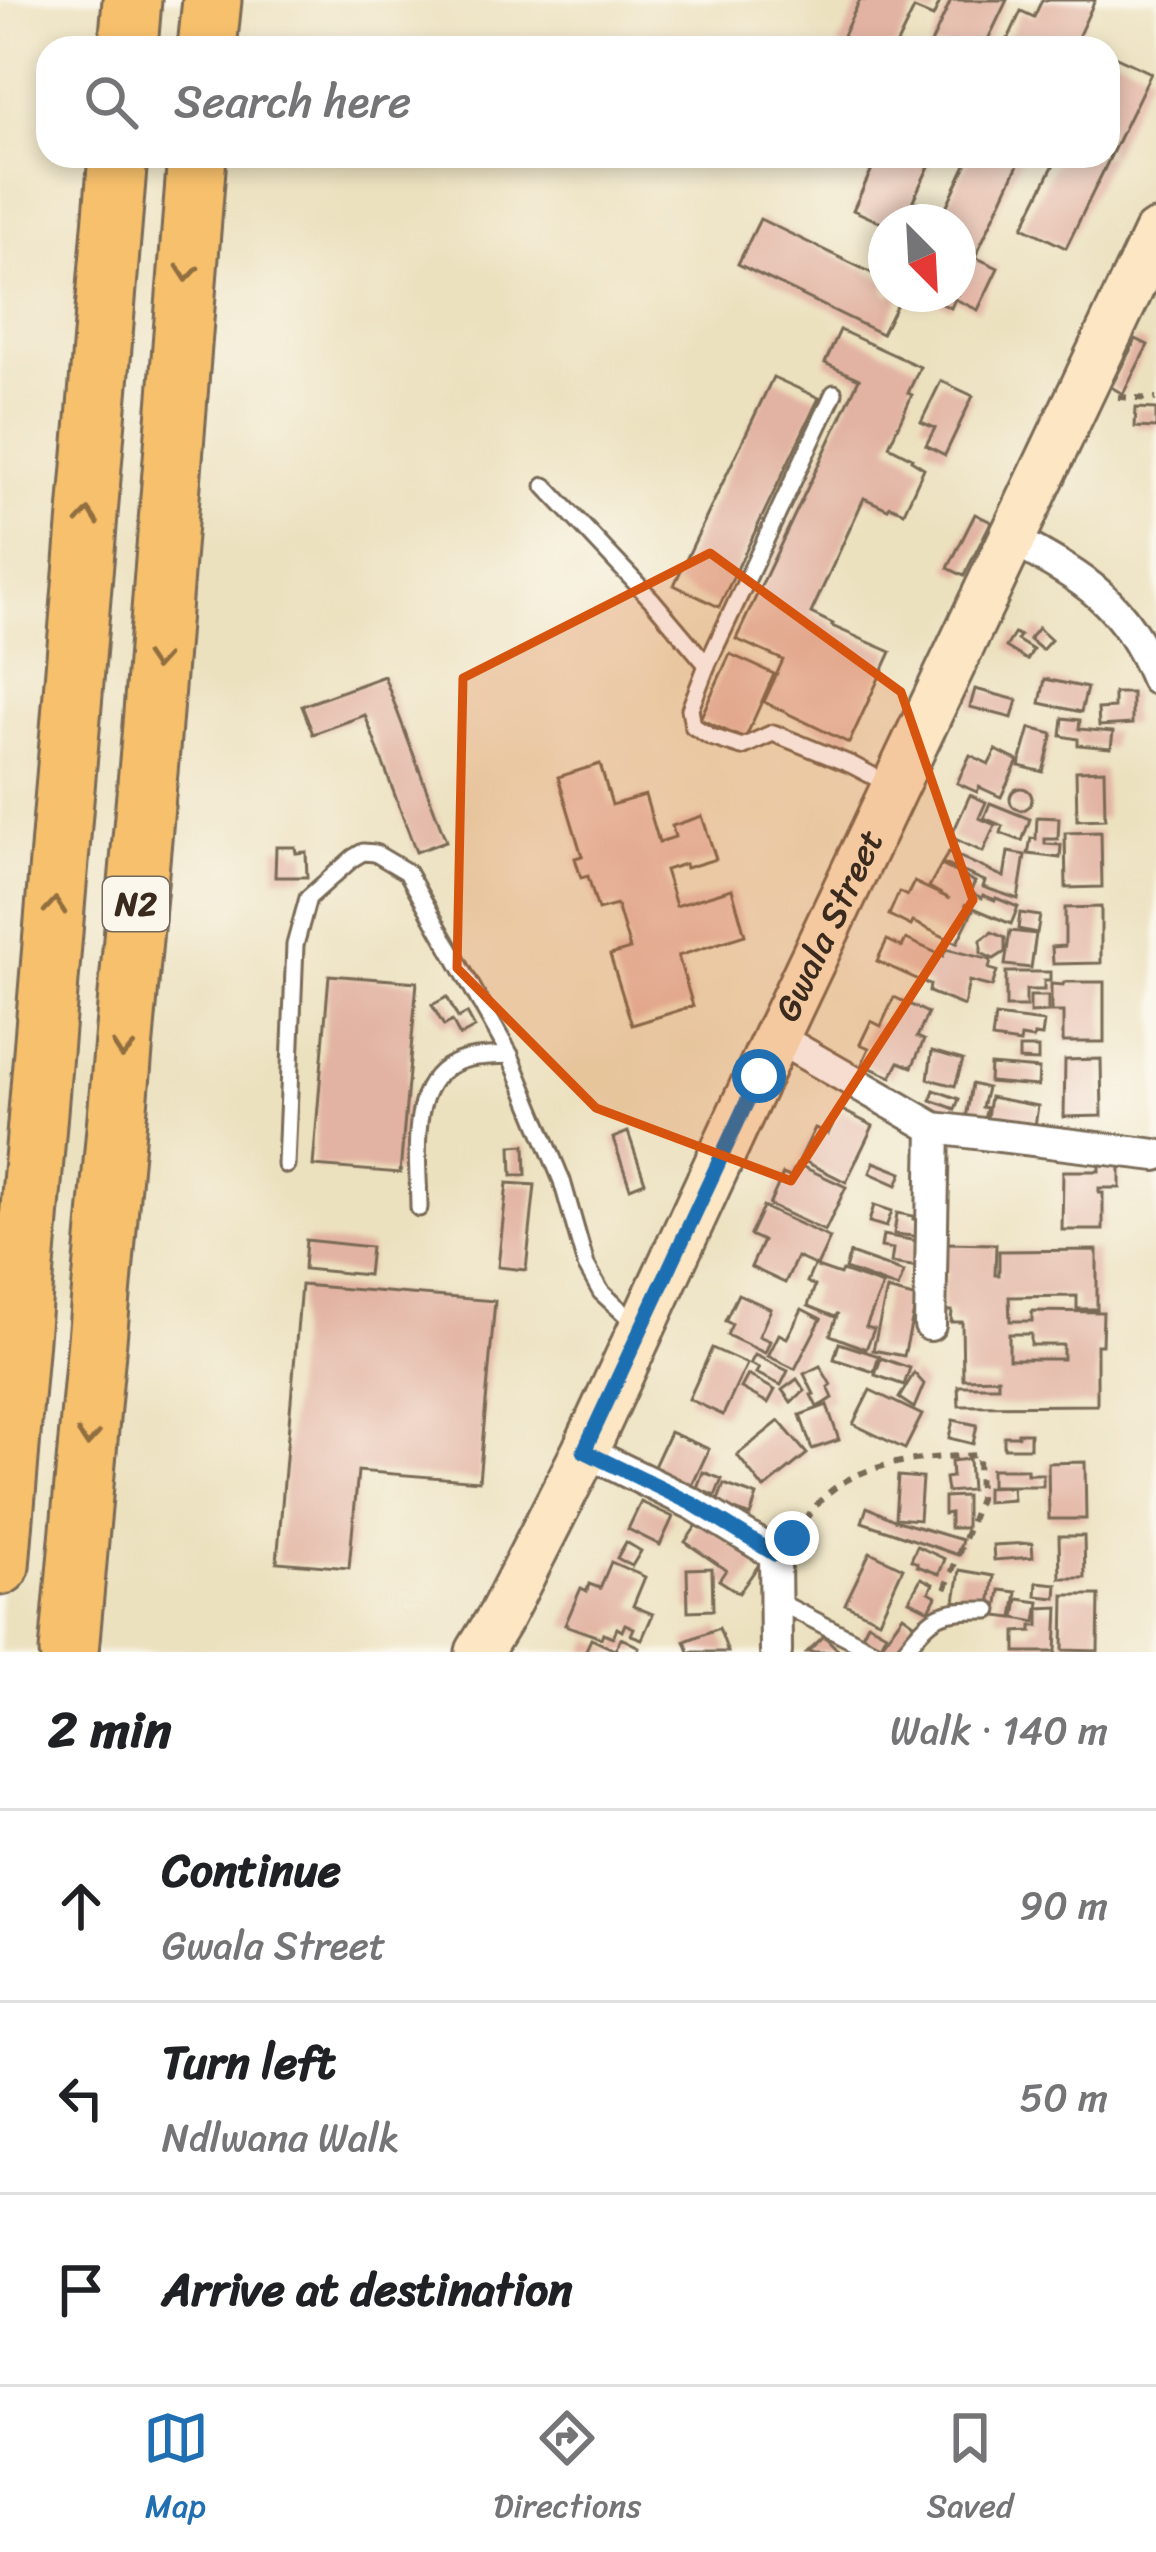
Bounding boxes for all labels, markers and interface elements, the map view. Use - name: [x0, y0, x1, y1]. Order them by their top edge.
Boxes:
- search box: [36, 36, 1120, 168]
- text: Search here: [174, 62, 411, 142]
- icon: search: [78, 69, 144, 135]
- north arrow: [868, 204, 976, 312]
- one-way arrow: [174, 263, 200, 282]
- one-way arrow: [75, 507, 101, 526]
- one-way arrow: [144, 652, 170, 671]
- street label: Gwala Street: [756, 818, 902, 1032]
- road number: N2: [103, 877, 169, 931]
- one-way arrow: [42, 896, 67, 915]
- one-way arrow: [111, 1041, 136, 1060]
- route start: [732, 1049, 786, 1103]
- one-way arrow: [76, 1429, 101, 1448]
- route end: [765, 1511, 819, 1565]
- text: 2 min: [48, 1685, 171, 1775]
- text: Walk · 140 m: [890, 1696, 1108, 1765]
- text: Continue: [162, 1831, 341, 1911]
- text: 90 m: [1019, 1871, 1108, 1940]
- icon: ahead: [48, 1873, 114, 1939]
- text: Gwala Street: [162, 1911, 386, 1980]
- text: Turn left: [162, 2023, 335, 2103]
- text: 50 m: [1019, 2063, 1108, 2132]
- icon: left: [48, 2065, 114, 2131]
- text: Ndlwana Walk: [162, 2103, 399, 2172]
- text: Arrive at destination: [162, 2250, 572, 2330]
- icon: arrive: [48, 2257, 114, 2323]
- tab: Map: [143, 2405, 209, 2535]
- tab: Directions: [494, 2405, 641, 2535]
- tab: Saved: [926, 2405, 1013, 2535]

